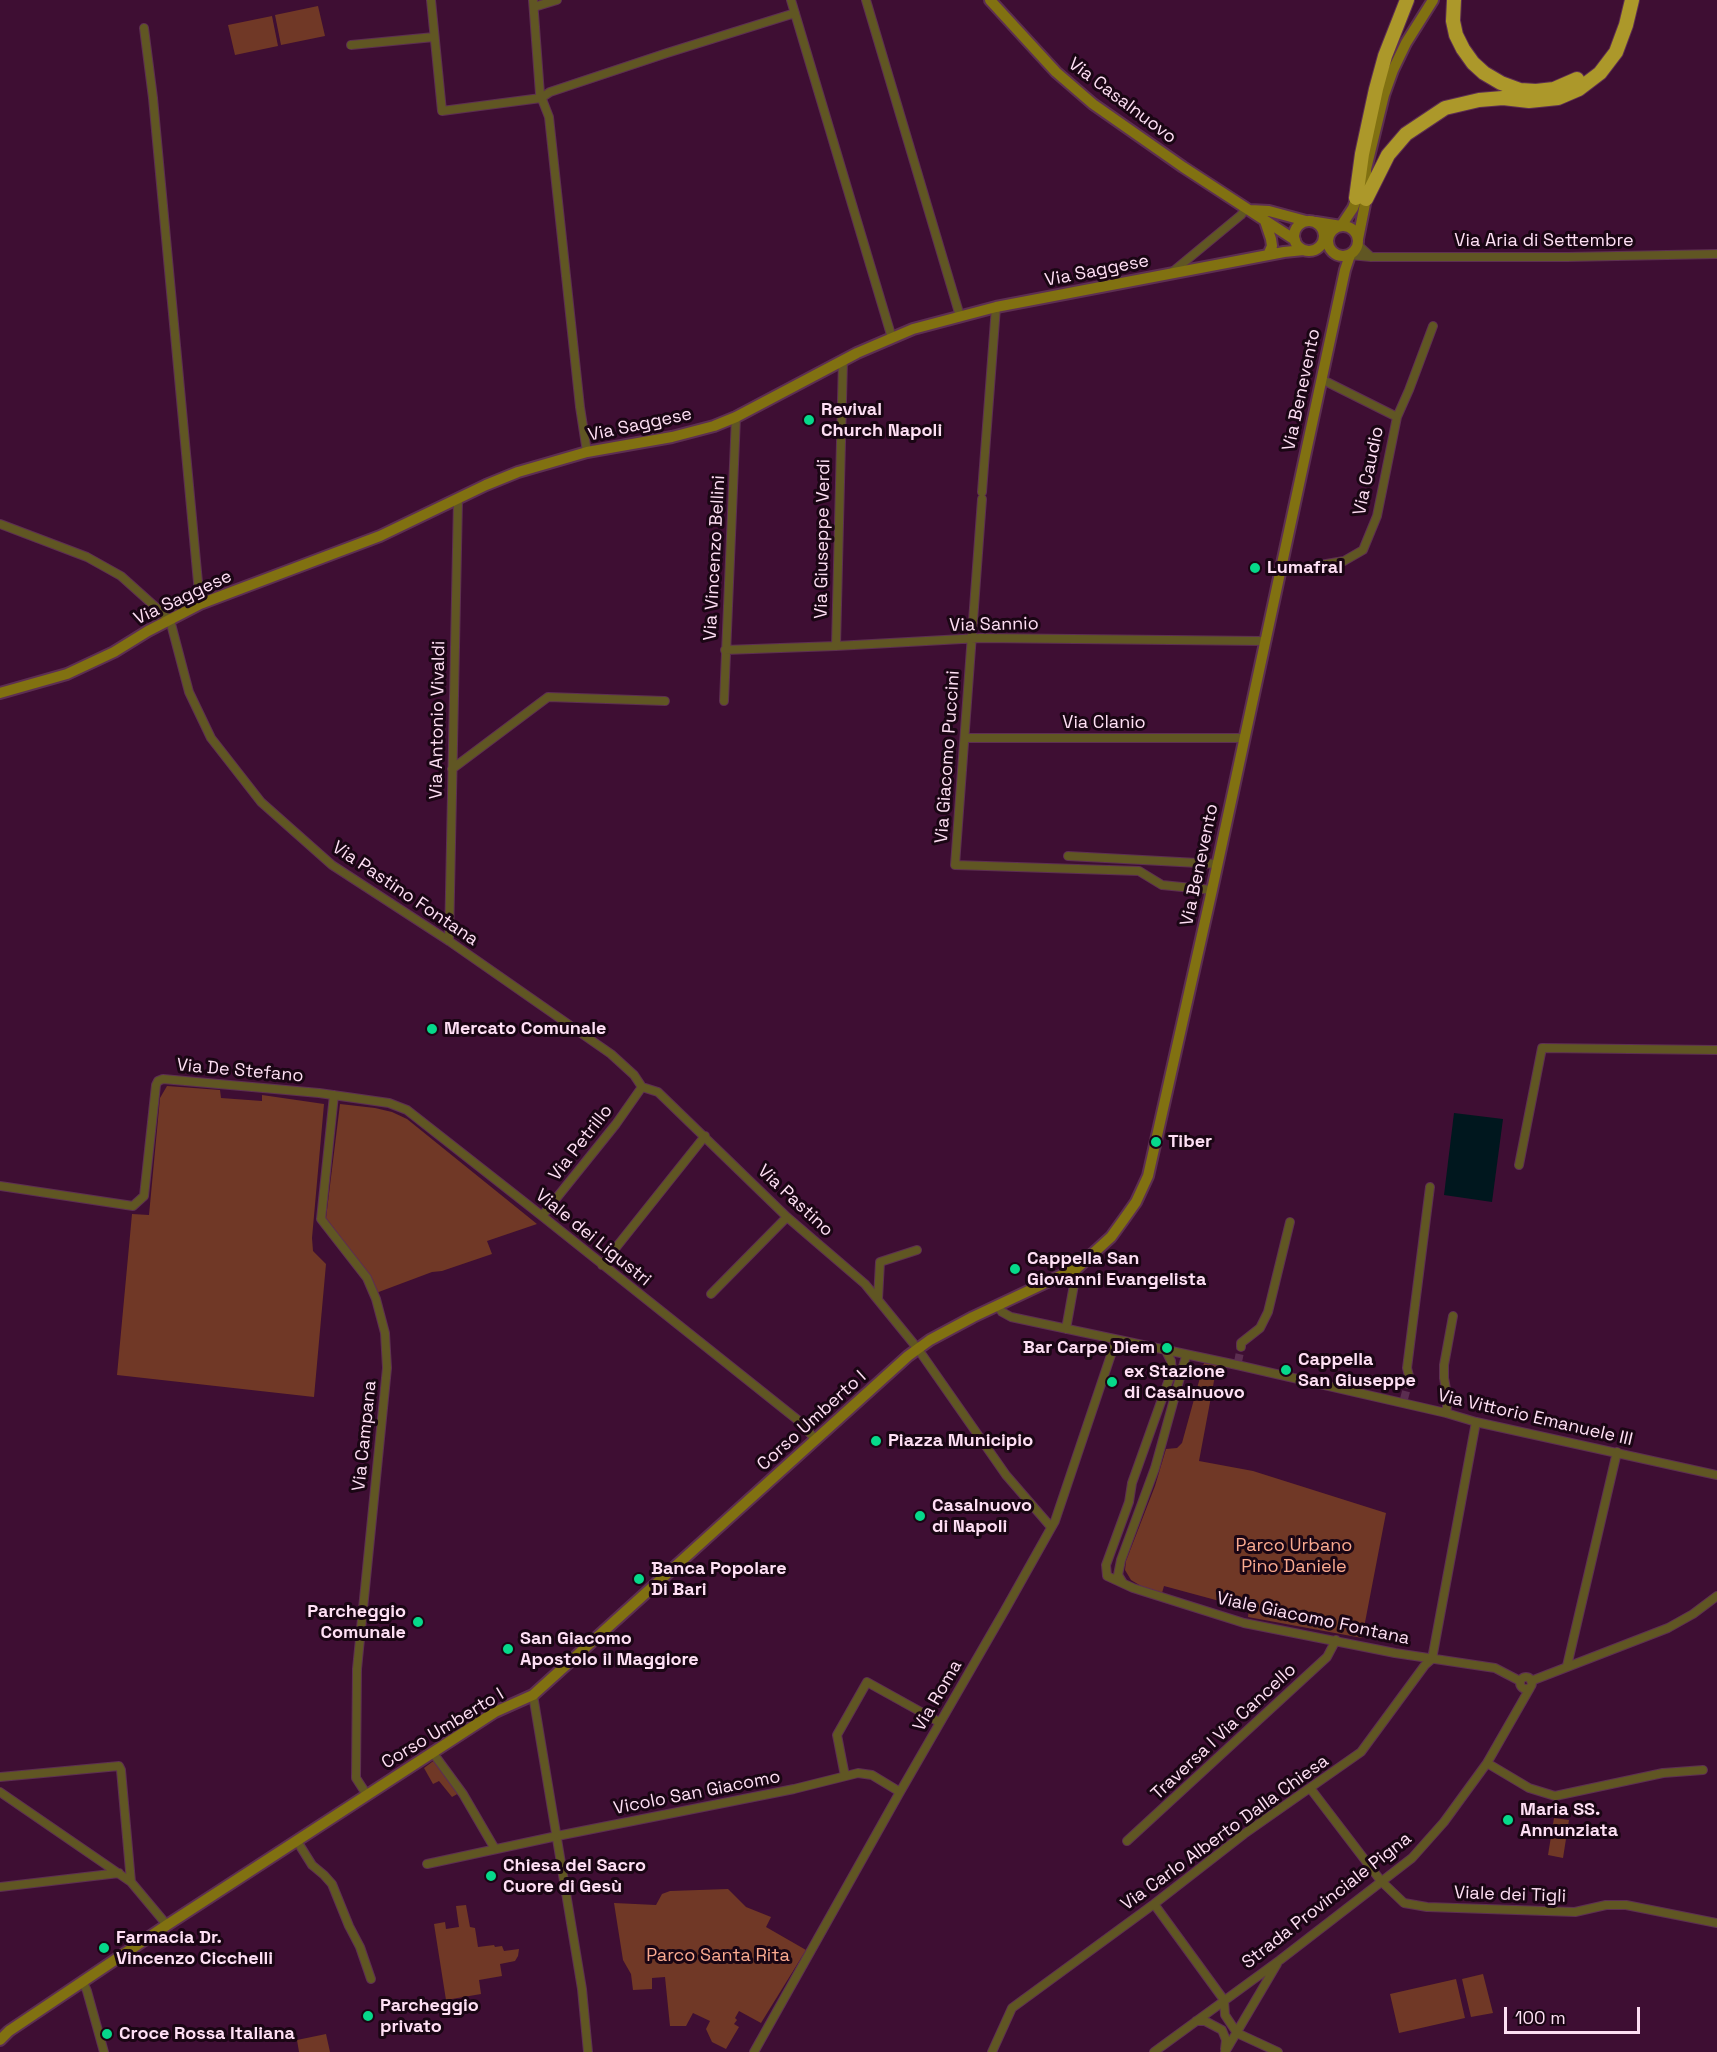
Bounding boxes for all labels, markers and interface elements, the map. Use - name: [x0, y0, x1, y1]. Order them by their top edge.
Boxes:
- street label: Via Casalnuovo: [1064, 53, 1180, 149]
- street label: Via Aria di Settembre: [1454, 230, 1634, 252]
- street label: Via Saggese: [1043, 250, 1151, 292]
- street label: Via Benevento: [1279, 327, 1325, 453]
- place label: Revival Church Napoli: [821, 399, 942, 442]
- street label: Via Saggese: [586, 403, 694, 447]
- marker: Revival Church Napoli: [802, 413, 816, 427]
- street label: Via Caudio: [1349, 425, 1389, 517]
- street label: Via Giuseppe Verdi: [811, 459, 835, 619]
- street label: Via Vincenzo Bellini: [700, 475, 730, 641]
- place label: Lumafral: [1267, 557, 1343, 579]
- marker: Lumafral: [1248, 561, 1262, 575]
- street label: Via Saggese: [131, 566, 235, 630]
- street label: Via Sannio: [949, 613, 1039, 637]
- street label: Via Antonio Vivaldi: [426, 640, 450, 800]
- street label: Via Giacomo Puccini: [931, 670, 965, 844]
- street label: Via Clanio: [1062, 712, 1146, 734]
- street label: Via Benevento: [1177, 802, 1223, 928]
- street label: Via Pastino Fontana: [328, 837, 482, 951]
- place label: Mercato Comunale: [444, 1018, 606, 1040]
- marker: Mercato Comunale: [425, 1022, 439, 1036]
- street label: Via De Stefano: [176, 1055, 304, 1087]
- street label: Via Petrillo: [545, 1101, 617, 1185]
- place label: Tiber: [1168, 1131, 1212, 1153]
- marker: Tiber: [1149, 1135, 1163, 1149]
- street label: Via Pastino: [753, 1161, 837, 1241]
- street label: Viale dei Ligustri: [531, 1185, 655, 1291]
- place label: Cappella San Giovanni Evangelista: [1027, 1248, 1206, 1290]
- marker: Cappella San Giovanni Evangelista: [1008, 1262, 1022, 1276]
- place label: Bar Carpe Diem: [1023, 1337, 1155, 1359]
- marker: Bar Carpe Diem: [1160, 1341, 1174, 1355]
- place label: Cappella San Giuseppe: [1298, 1349, 1416, 1392]
- place label: ex Stazione di Casalnuovo: [1124, 1361, 1245, 1404]
- marker: Cappella San Giuseppe: [1279, 1363, 1293, 1377]
- street label: Corso Umberto I: [753, 1366, 871, 1476]
- marker: ex Stazione di Casalnuovo: [1105, 1375, 1119, 1389]
- street label: Via Campana: [348, 1380, 382, 1492]
- street label: Via Vittorio Emanuele III: [1435, 1385, 1635, 1451]
- place label: Piazza Municipio: [888, 1430, 1033, 1452]
- marker: Piazza Municipio: [869, 1434, 883, 1448]
- place label: Casalnuovo di Napoli: [932, 1495, 1032, 1538]
- marker: Casalnuovo di Napoli: [913, 1509, 927, 1523]
- park label: Parco Urbano Pino Daniele: [1236, 1535, 1352, 1578]
- place label: Banca Popolare Di Bari: [651, 1558, 787, 1600]
- marker: Banca Popolare Di Bari: [632, 1572, 646, 1586]
- street label: Viale Giacomo Fontana: [1215, 1588, 1411, 1650]
- place label: Parcheggio Comunale: [307, 1601, 406, 1644]
- marker: Parcheggio Comunale: [411, 1615, 425, 1629]
- place label: San Giacomo Apostolo il Maggiore: [520, 1628, 699, 1670]
- marker: San Giacomo Apostolo il Maggiore: [501, 1642, 515, 1656]
- street label: Via Roma: [909, 1656, 967, 1736]
- street label: Traversa I Via Cancello: [1147, 1659, 1301, 1805]
- street label: Corso Umberto I: [378, 1684, 508, 1774]
- street label: Via Carlo Alberto Dalla Chiesa: [1117, 1750, 1333, 1916]
- street label: Vicolo San Giacomo: [612, 1766, 782, 1820]
- place label: Maria SS. Annunziata: [1520, 1799, 1618, 1842]
- marker: Maria SS. Annunziata: [1501, 1813, 1515, 1827]
- street label: Strada Provinciale Pigna: [1238, 1828, 1416, 1974]
- place label: Chiesa del Sacro Cuore di Gesù: [503, 1855, 646, 1898]
- marker: Chiesa del Sacro Cuore di Gesù: [484, 1869, 498, 1883]
- street label: Viale dei Tigli: [1454, 1882, 1566, 1908]
- place label: Farmacia Dr. Vincenzo Cicchelli: [116, 1927, 273, 1970]
- marker: Farmacia Dr. Vincenzo Cicchelli: [97, 1941, 111, 1955]
- park label: Parco Santa Rita: [646, 1945, 790, 1967]
- place label: Parcheggio privato: [380, 1995, 479, 2038]
- scale bar: [1507, 1995, 1644, 2033]
- text: 100 m: [1515, 2006, 1566, 2029]
- marker: Parcheggio privato: [361, 2009, 375, 2023]
- place label: Croce Rossa Italiana: [119, 2023, 295, 2045]
- marker: Croce Rossa Italiana: [100, 2027, 114, 2041]

